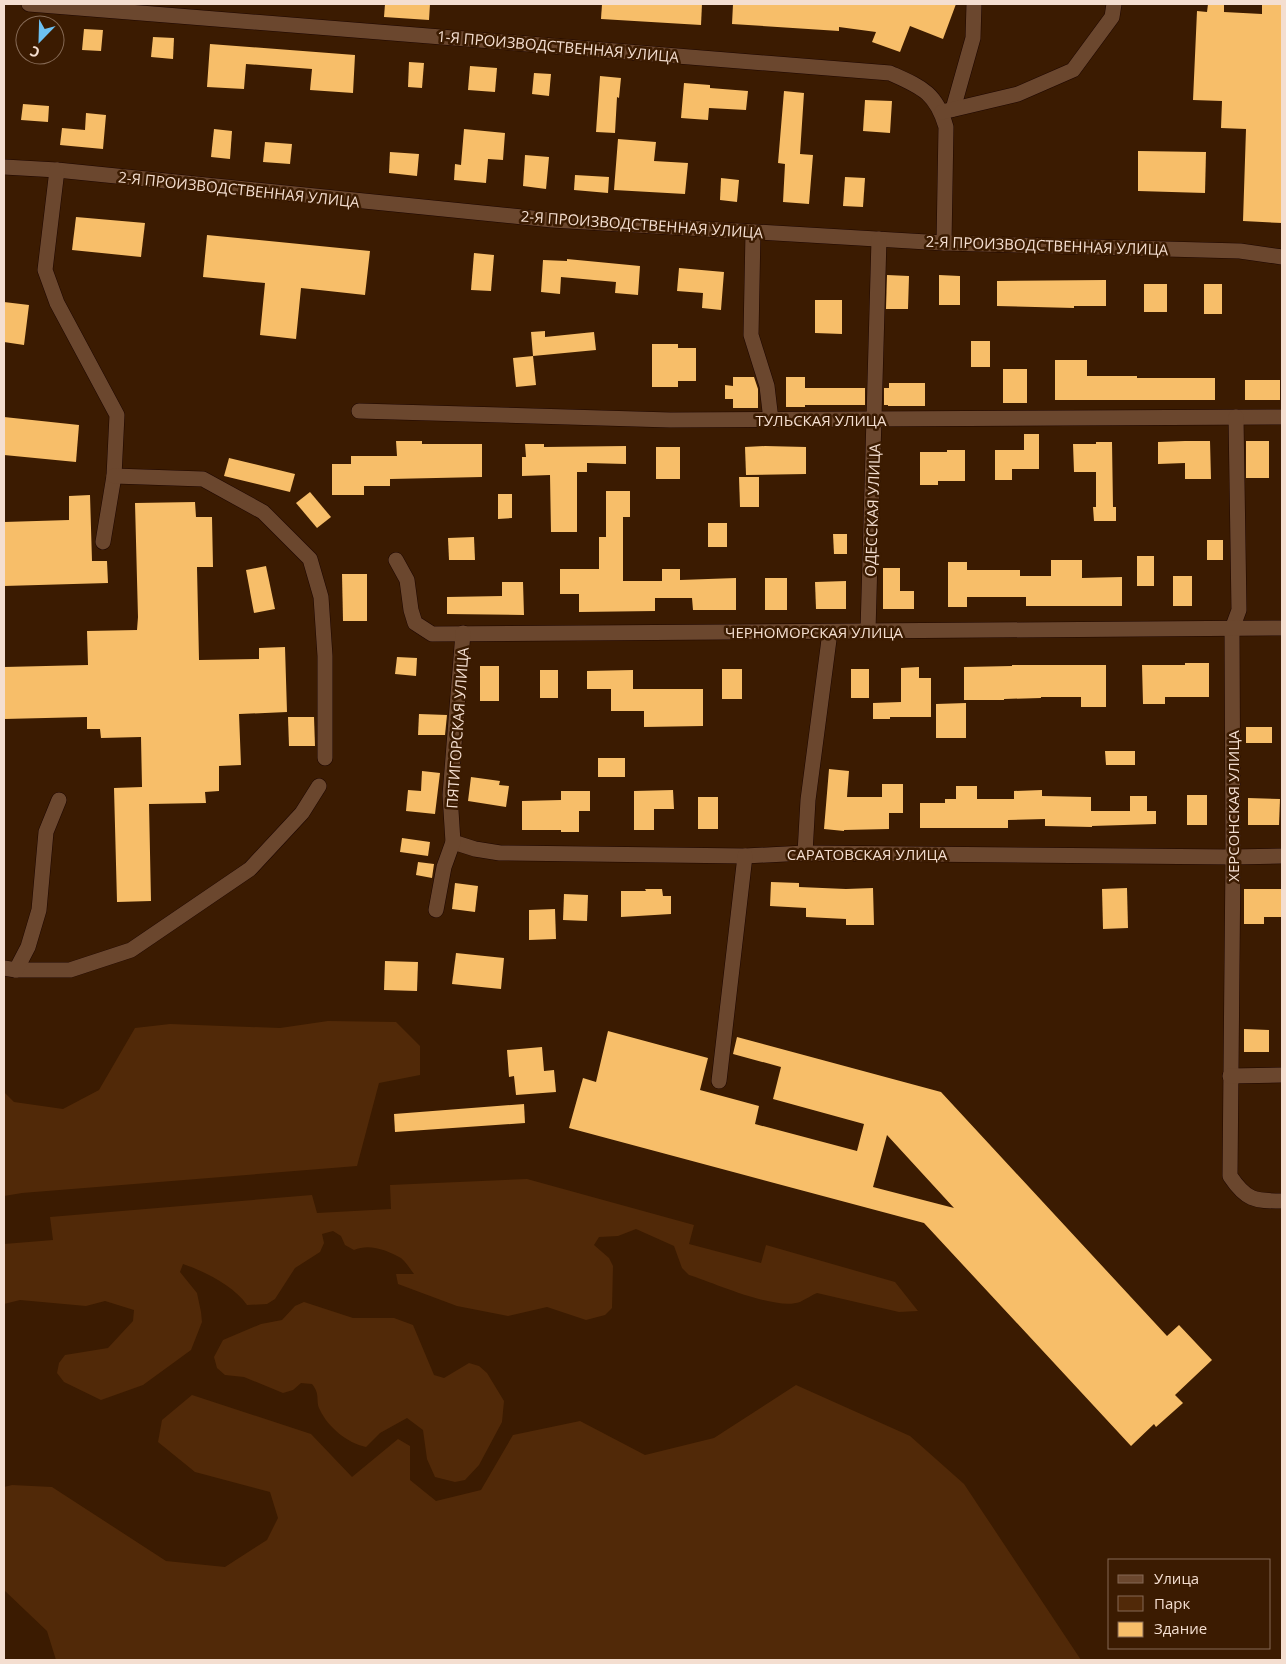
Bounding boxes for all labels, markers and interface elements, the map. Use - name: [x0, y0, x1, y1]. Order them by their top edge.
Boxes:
- north arrow: [15, 15, 65, 65]
- street label: 1-Я ПРОИЗВОДСТВЕННАЯ УЛИЦА: [436, 25, 680, 67]
- text: С: [27, 42, 43, 63]
- street label: 2-Я ПРОИЗВОДСТВЕННАЯ УЛИЦА: [117, 166, 361, 212]
- street label: 2-Я ПРОИЗВОДСТВЕННАЯ УЛИЦА: [520, 206, 764, 242]
- street label: 2-Я ПРОИЗВОДСТВЕННАЯ УЛИЦА: [925, 231, 1169, 259]
- street label: ТУЛЬСКАЯ УЛИЦА: [756, 410, 887, 430]
- street label: ОДЕССКАЯ УЛИЦА: [860, 443, 884, 577]
- street label: ЧЕРНОМОРСКАЯ УЛИЦА: [725, 622, 903, 642]
- street label: ПЯТИГОРСКАЯ УЛИЦА: [441, 646, 473, 809]
- street label: ХЕРСОНСКАЯ УЛИЦА: [1223, 730, 1243, 882]
- street label: САРАТОВСКАЯ УЛИЦА: [787, 844, 948, 864]
- legend: [1108, 1559, 1271, 1649]
- text: Улица: [1154, 1568, 1199, 1588]
- text: Парк: [1154, 1593, 1190, 1613]
- text: Здание: [1154, 1618, 1207, 1638]

